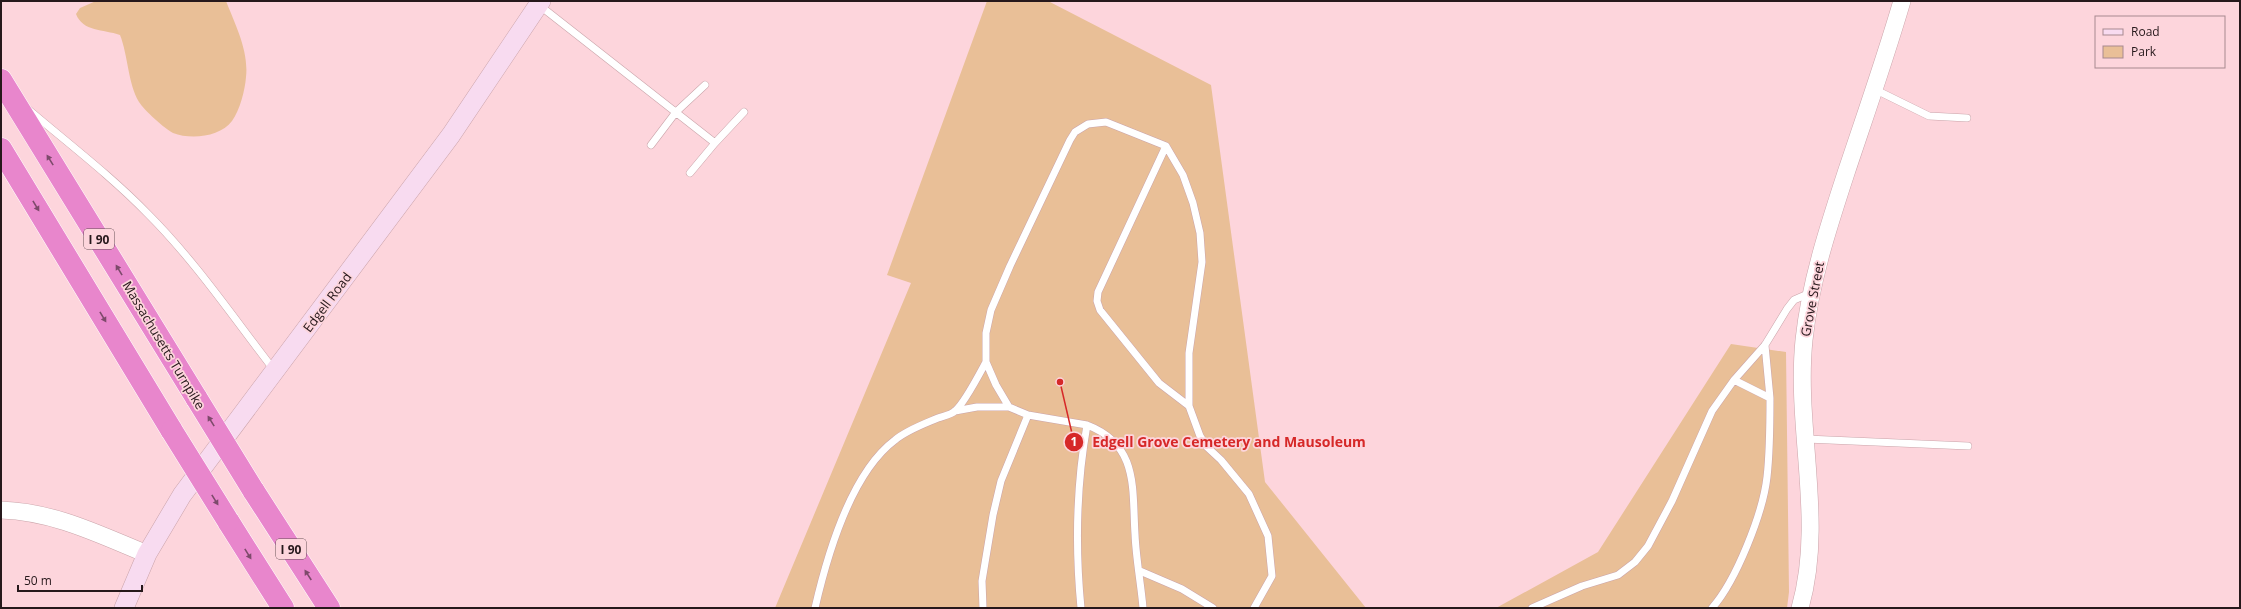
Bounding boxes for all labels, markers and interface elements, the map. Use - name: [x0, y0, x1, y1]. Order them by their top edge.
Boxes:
- legend: [2095, 16, 2225, 68]
- text: Road: [2131, 23, 2160, 40]
- text: Park: [2131, 43, 2157, 60]
- one-way arrow: [47, 154, 54, 166]
- one-way arrow: [32, 200, 39, 212]
- road number: I 90: [84, 229, 114, 249]
- street label: Grove Street: [1796, 260, 1828, 338]
- one-way arrow: [115, 264, 122, 276]
- street label: Edgell Road: [299, 268, 355, 336]
- street label: Massachusetts Turnpike: [118, 277, 210, 413]
- one-way arrow: [100, 311, 107, 323]
- one-way arrow: [207, 415, 214, 427]
- callout: Edgell Grove Cemetery and Mausoleum: [1064, 429, 1374, 455]
- text: Edgell Grove Cemetery and Mausoleum: [1092, 432, 1366, 451]
- text: 1: [1071, 433, 1077, 450]
- one-way arrow: [211, 494, 218, 506]
- road number: I 90: [276, 539, 306, 559]
- one-way arrow: [245, 548, 252, 560]
- scale bar: [18, 567, 142, 593]
- one-way arrow: [304, 570, 311, 581]
- text: 50 m: [24, 572, 52, 589]

